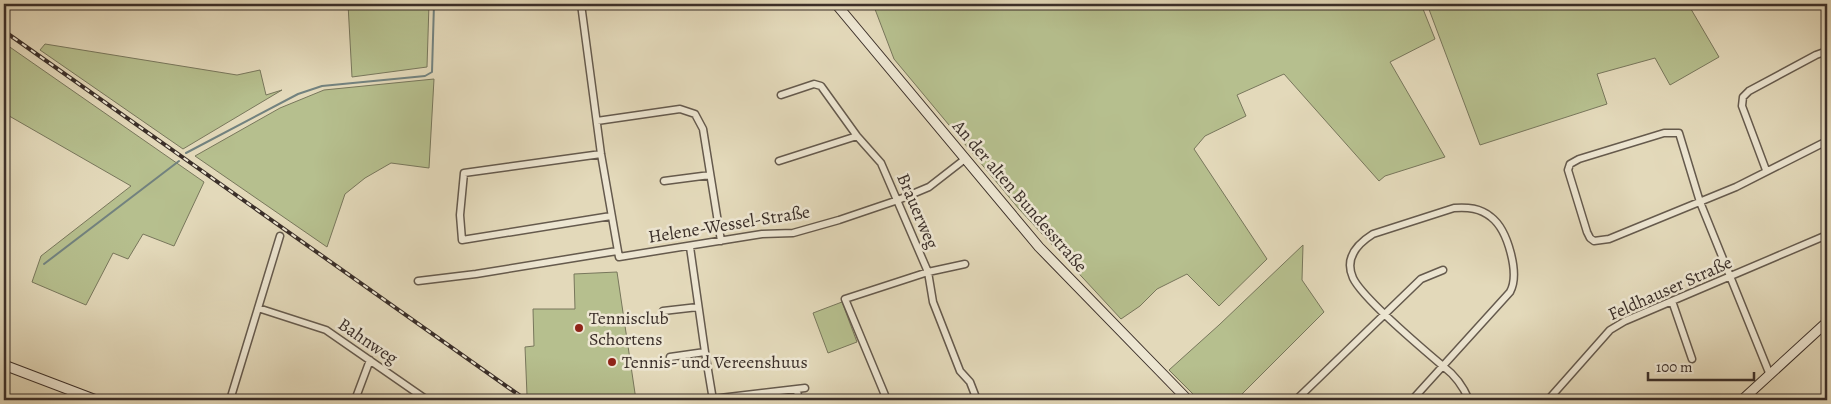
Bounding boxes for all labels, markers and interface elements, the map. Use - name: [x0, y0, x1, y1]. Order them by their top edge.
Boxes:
- street label: An der alten Bundesstraße: [947, 114, 1093, 277]
- street label: Brauerweg: [891, 170, 945, 252]
- street label: Helene-Wessel-Straße: [646, 199, 812, 249]
- street label: Feldhauser Straße: [1604, 250, 1736, 326]
- place label: Tennisclub Schortens: [589, 306, 669, 351]
- street label: Bahnweg: [333, 312, 403, 370]
- marker: Tennisclub Schortens: [573, 322, 585, 334]
- scale bar: [1648, 349, 1755, 381]
- place label: Tennis- und Vereenshuus: [622, 350, 808, 374]
- marker: Tennis- und Vereenshuus: [606, 356, 618, 368]
- text: 100 m: [1656, 357, 1693, 377]

